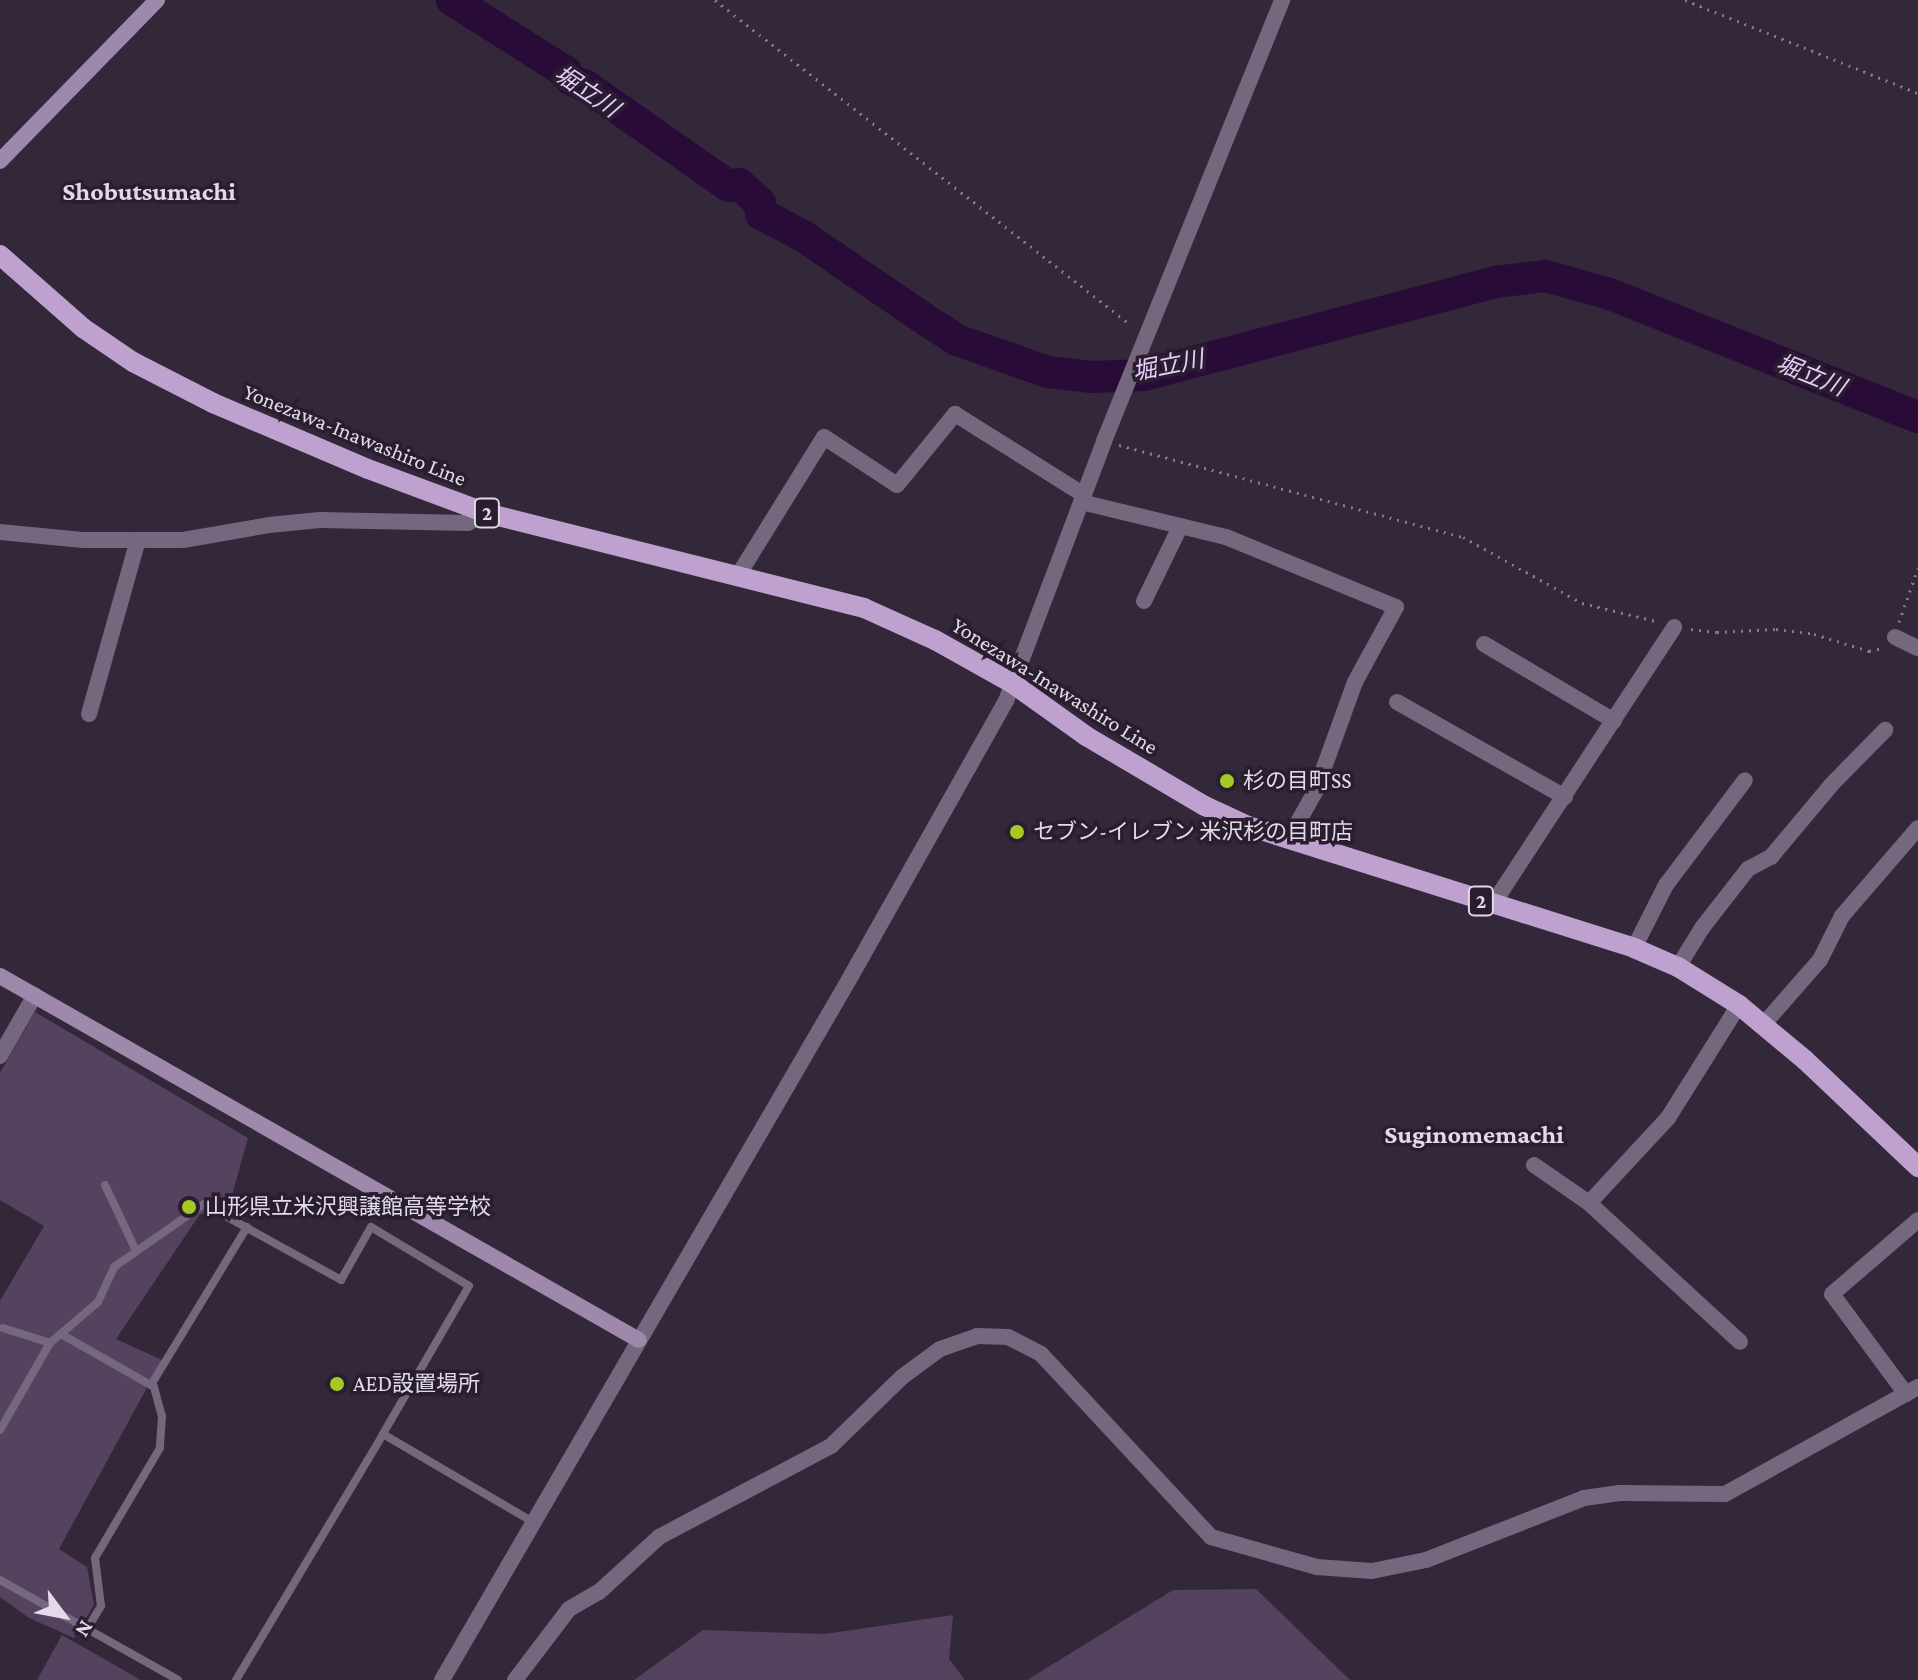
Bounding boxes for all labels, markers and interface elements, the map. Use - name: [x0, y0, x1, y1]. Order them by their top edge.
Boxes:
- water label: 堀立川: [549, 59, 625, 123]
- district label: Shobutsumachi: [62, 176, 236, 208]
- water label: 堀立川: [1130, 344, 1206, 386]
- water label: 堀立川: [1772, 348, 1850, 402]
- street label: Yonezawa-Inawashiro Line: [240, 378, 470, 492]
- road number: 2: [473, 497, 501, 529]
- street label: Yonezawa-Inawashiro Line: [947, 612, 1163, 760]
- place label: 杉の目町SS: [1243, 768, 1352, 794]
- marker: 杉の目町SS: [1218, 772, 1236, 790]
- place label: セブン-イレブン 米沢杉の目町店: [1033, 819, 1353, 845]
- marker: セブン-イレブン 米沢杉の目町店: [1008, 823, 1026, 841]
- road number: 2: [1467, 885, 1495, 917]
- district label: Suginomemachi: [1384, 1119, 1564, 1151]
- place label: 山形県立米沢興譲館高等学校: [205, 1194, 491, 1220]
- marker: 山形県立米沢興譲館高等学校: [180, 1198, 198, 1216]
- place label: AED設置場所: [353, 1371, 480, 1397]
- marker: AED設置場所: [328, 1375, 346, 1393]
- north arrow: [24, 1576, 104, 1656]
- text: N: [70, 1616, 99, 1642]

